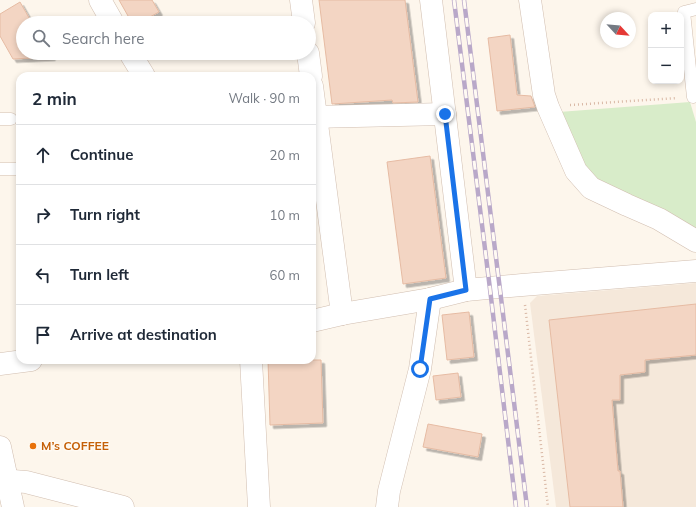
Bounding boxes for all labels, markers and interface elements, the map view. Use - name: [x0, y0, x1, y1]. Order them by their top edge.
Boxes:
- north arrow: [600, 12, 636, 48]
- map controls: [648, 12, 684, 84]
- button: +: [648, 12, 684, 48]
- search box: [16, 16, 316, 60]
- icon: search: [30, 27, 52, 49]
- text: Search here: [62, 29, 144, 48]
- button: −: [648, 48, 684, 84]
- text: 2 min: [32, 88, 77, 109]
- text: Walk · 90 m: [229, 90, 300, 106]
- route end: [436, 105, 454, 123]
- icon: ahead: [32, 144, 54, 166]
- text: Continue: [70, 145, 133, 164]
- text: 20 m: [270, 147, 300, 163]
- icon: right: [32, 204, 54, 226]
- text: Turn right: [70, 205, 140, 224]
- text: 10 m: [270, 207, 300, 223]
- icon: left: [32, 264, 54, 286]
- text: Turn left: [70, 265, 129, 284]
- text: 60 m: [270, 267, 300, 283]
- icon: arrive: [32, 324, 54, 346]
- text: Arrive at destination: [70, 325, 217, 344]
- route start: [411, 360, 429, 378]
- place label: M’s COFFEE: [41, 438, 109, 453]
- marker: M’s COFFEE: [28, 441, 38, 451]

